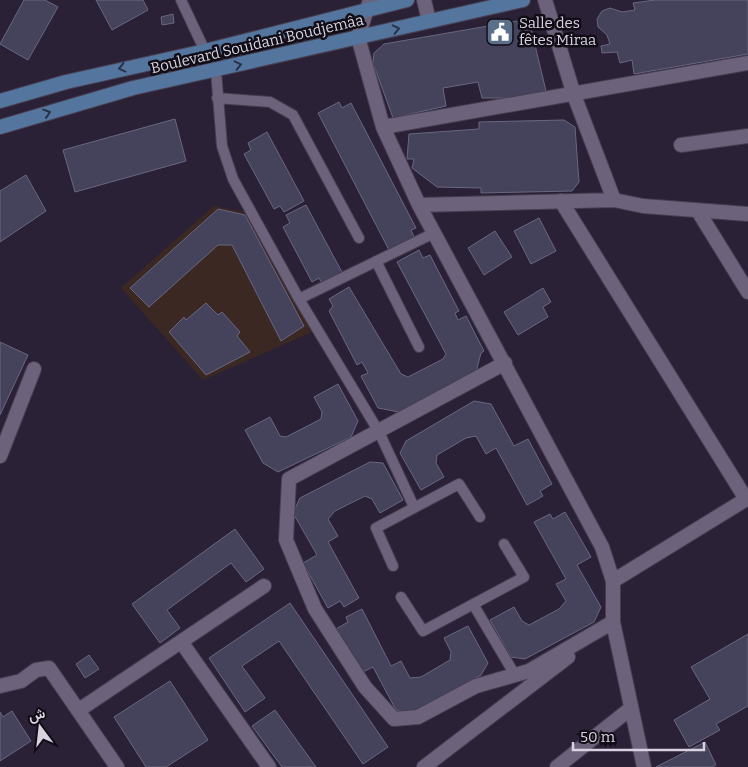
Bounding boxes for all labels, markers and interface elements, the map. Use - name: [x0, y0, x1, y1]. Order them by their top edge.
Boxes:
- street label: Boulevard Souidani Boudjemâa: [149, 11, 365, 77]
- place label: Salle des fêtes Miraa: [519, 14, 596, 49]
- public building icon: Salle des fêtes Miraa: [485, 17, 515, 47]
- one-way arrow: [392, 24, 401, 35]
- one-way arrow: [234, 60, 243, 71]
- one-way arrow: [117, 62, 126, 73]
- one-way arrow: [42, 108, 50, 118]
- north arrow: [15, 702, 65, 752]
- text: ش: [26, 704, 47, 725]
- scale bar: [573, 720, 704, 752]
- text: 50 m: [580, 728, 616, 746]

